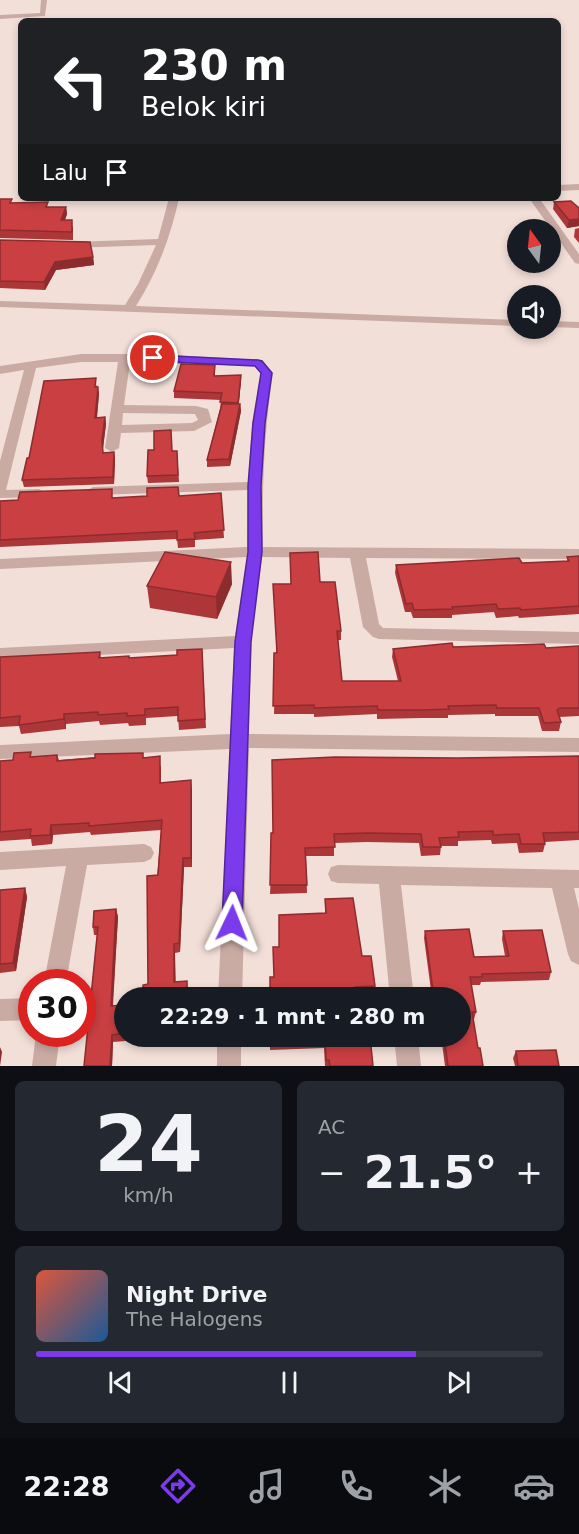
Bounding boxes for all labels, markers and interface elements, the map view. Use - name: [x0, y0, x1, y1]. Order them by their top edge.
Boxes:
- text: 230 m: [141, 41, 287, 90]
- icon: left: [42, 42, 120, 120]
- text: Belok kiri: [141, 91, 266, 122]
- icon: arrive: [100, 156, 133, 189]
- text: Lalu: [42, 160, 88, 185]
- north arrow: [507, 219, 561, 273]
- map controls: [507, 219, 561, 339]
- button: sound: [507, 285, 561, 339]
- pin: [127, 332, 178, 383]
- icon: arrive: [136, 341, 169, 374]
- position arrow: [200, 891, 264, 955]
- speed limit sign: 30: [18, 969, 96, 1047]
- text: 22:29 · 1 mnt · 280 m: [160, 1004, 425, 1029]
- text: 24: [94, 1099, 203, 1189]
- text: AC: [318, 1115, 345, 1139]
- text: 21.5°: [364, 1146, 497, 1199]
- text: −: [318, 1153, 346, 1192]
- text: +: [515, 1153, 543, 1192]
- text: km/h: [123, 1183, 174, 1207]
- text: Night Drive: [126, 1282, 267, 1307]
- text: The Halogens: [126, 1307, 263, 1331]
- icon: previous: [104, 1366, 137, 1399]
- icon: pause: [273, 1366, 306, 1399]
- icon: next: [442, 1366, 475, 1399]
- icon: directions: [157, 1465, 199, 1507]
- icon: music: [246, 1465, 288, 1507]
- icon: phone: [335, 1465, 377, 1507]
- icon: climate: [424, 1465, 466, 1507]
- icon: car: [513, 1465, 555, 1507]
- text: 22:28: [24, 1471, 110, 1502]

